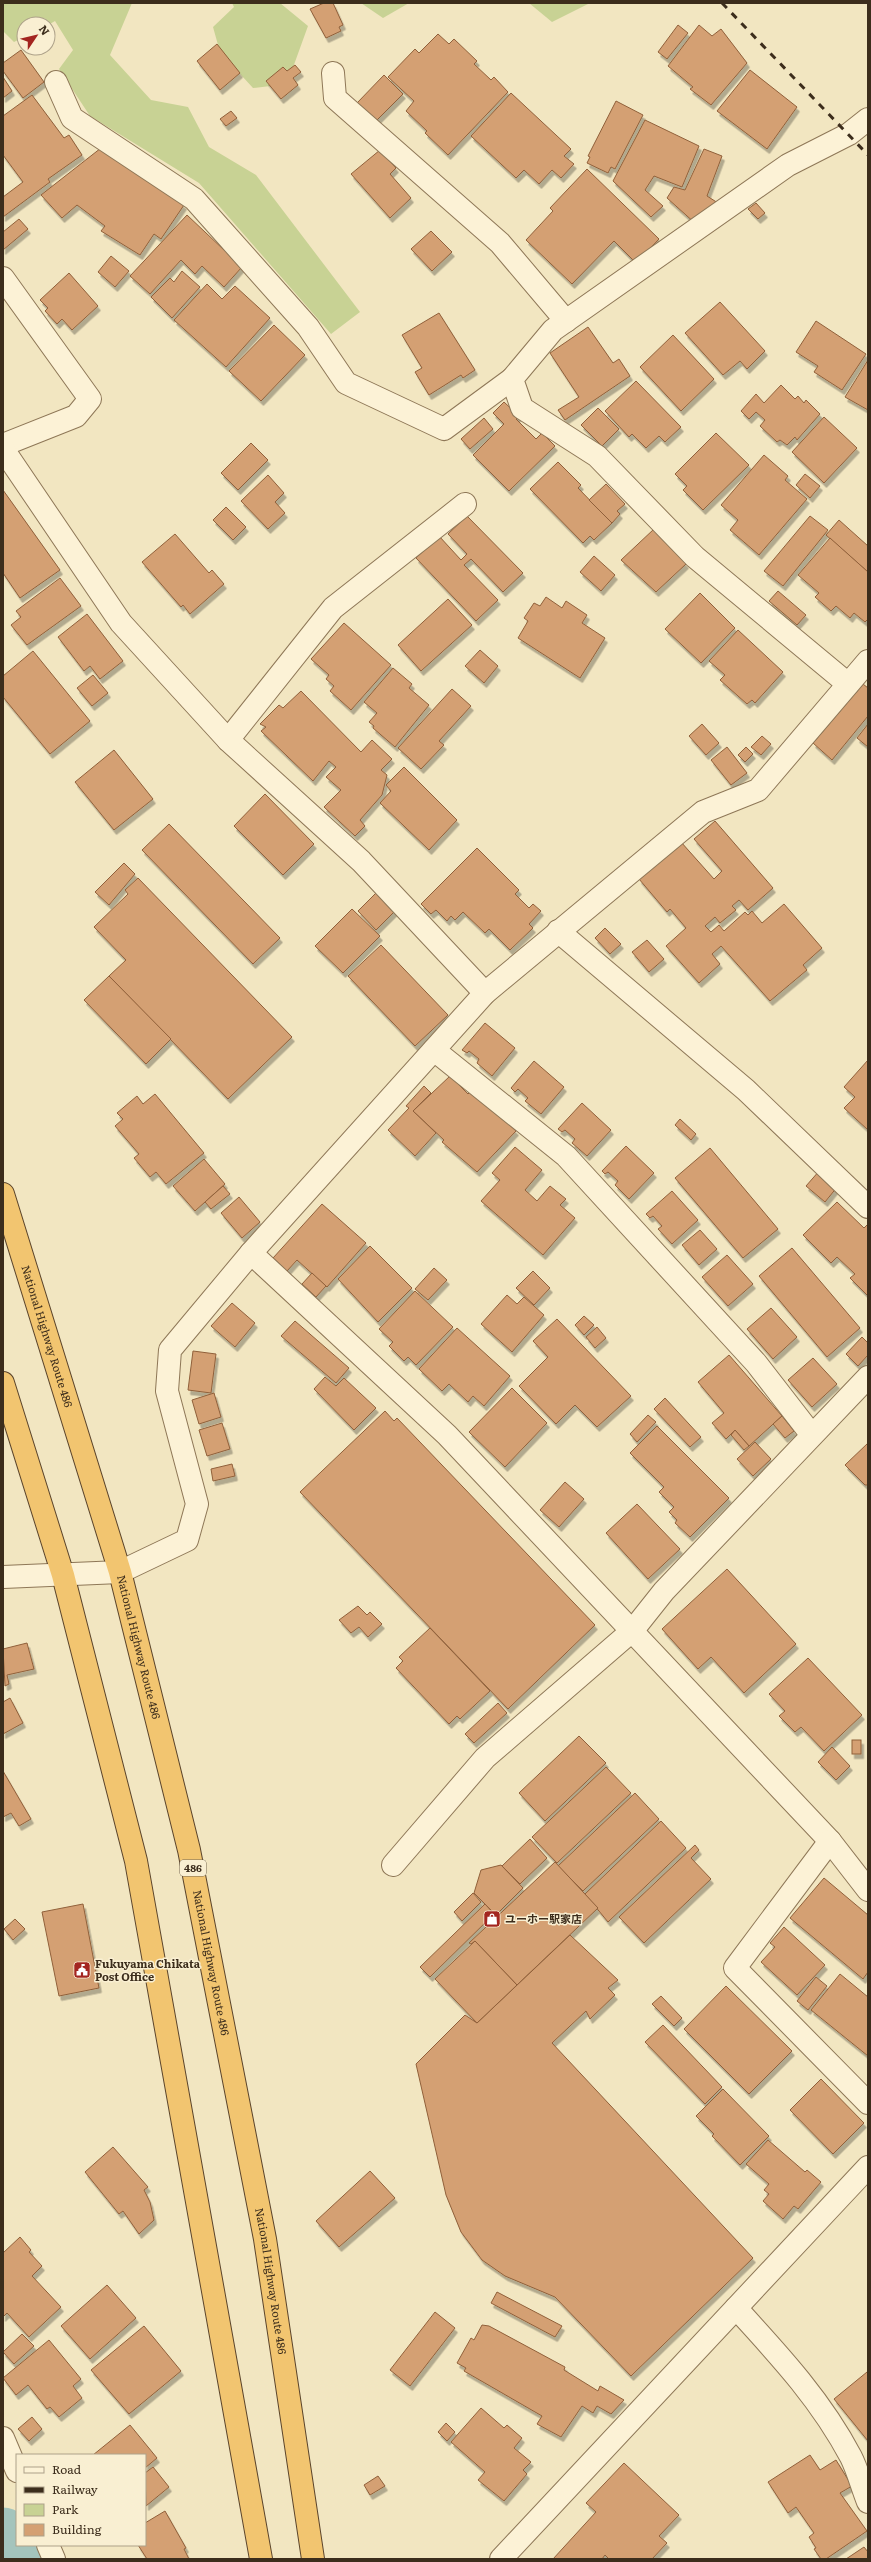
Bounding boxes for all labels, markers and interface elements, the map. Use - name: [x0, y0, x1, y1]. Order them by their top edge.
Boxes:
- north arrow: [16, 16, 56, 56]
- text: N: [36, 21, 54, 38]
- street label: National Highway Route 486: [18, 1263, 78, 1409]
- street label: National Highway Route 486: [114, 1573, 165, 1721]
- road number: 486: [180, 1860, 206, 1876]
- street label: National Highway Route 486: [190, 1888, 234, 2037]
- shop icon: ユーホー駅家店: [482, 1909, 502, 1929]
- place label: ユーホー駅家店: [505, 1910, 582, 1926]
- place label: Fukuyama Chikata Post Office: [95, 1955, 201, 1984]
- public building icon: Fukuyama Chikata Post Office: [72, 1960, 92, 1980]
- street label: National Highway Route 486: [252, 2206, 291, 2355]
- legend: [16, 2454, 146, 2546]
- text: Road: [52, 2460, 82, 2478]
- text: Railway: [52, 2480, 98, 2498]
- text: Park: [52, 2500, 79, 2518]
- text: Building: [52, 2520, 102, 2538]

